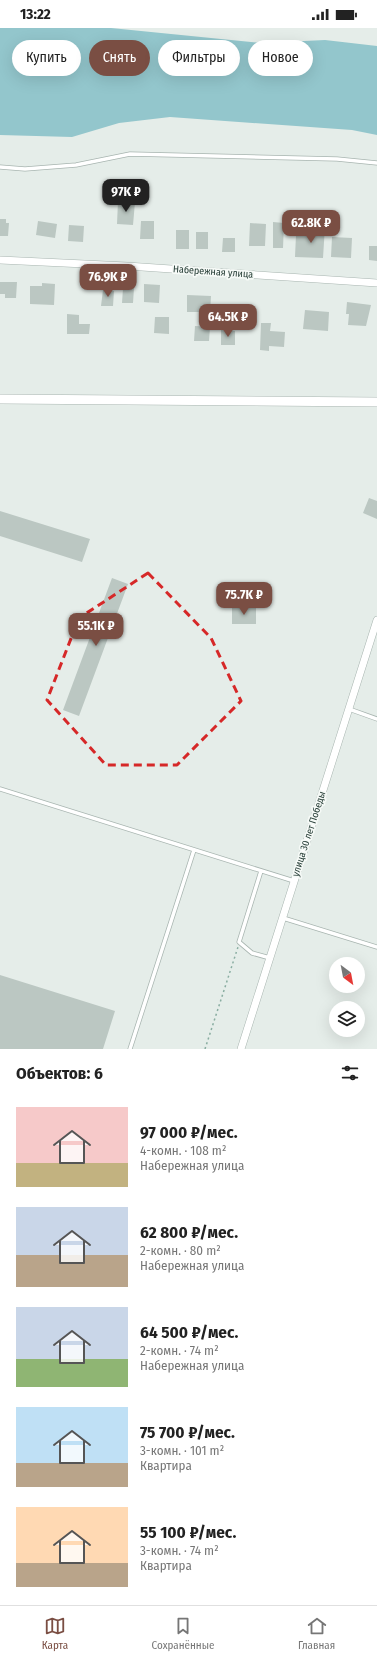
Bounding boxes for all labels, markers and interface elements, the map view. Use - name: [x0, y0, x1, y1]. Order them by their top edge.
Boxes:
- text: 13:22: [20, 5, 51, 23]
- chip: Купить: [12, 40, 81, 76]
- chip: Снять: [89, 40, 150, 76]
- chip: Фильтры: [158, 40, 240, 76]
- chip: Новое: [248, 40, 313, 76]
- pin: 97K ₽: [98, 179, 154, 213]
- text: 97K ₽: [111, 184, 141, 199]
- pin: 62.8K ₽: [274, 210, 348, 244]
- text: 62.8K ₽: [291, 215, 331, 230]
- street label: Набережная улица: [173, 263, 254, 281]
- pin: 76.9K ₽: [71, 264, 145, 298]
- text: 76.9K ₽: [89, 269, 127, 284]
- pin: 64.5K ₽: [191, 304, 265, 338]
- text: 64.5K ₽: [208, 309, 248, 324]
- pin: 75.7K ₽: [207, 582, 281, 616]
- text: 75.7K ₽: [225, 587, 263, 602]
- pin: 55.1K ₽: [59, 613, 133, 647]
- text: 55.1K ₽: [77, 618, 115, 633]
- street label: улица 30 лет Победы: [290, 790, 328, 878]
- north arrow: [329, 957, 365, 993]
- map controls: [329, 957, 365, 1037]
- button: layers: [329, 1001, 365, 1037]
- icon: filters: [339, 1062, 361, 1084]
- text: Объектов: 6: [16, 1063, 103, 1084]
- text: 97 000 ₽/мес.: [140, 1122, 238, 1143]
- icon: home: [48, 1123, 96, 1171]
- text: 4-комн. · 108 m²: [140, 1143, 226, 1158]
- text: Набережная улица: [140, 1158, 244, 1173]
- text: 62 800 ₽/мес.: [140, 1222, 238, 1243]
- icon: home: [48, 1223, 96, 1271]
- text: 2-комн. · 80 m²: [140, 1243, 221, 1258]
- text: Набережная улица: [140, 1258, 244, 1273]
- text: 64 500 ₽/мес.: [140, 1322, 238, 1343]
- icon: home: [48, 1323, 96, 1371]
- text: 2-комн. · 74 m²: [140, 1343, 219, 1358]
- text: Набережная улица: [140, 1358, 244, 1373]
- text: 75 700 ₽/мес.: [140, 1422, 235, 1443]
- icon: home: [48, 1423, 96, 1471]
- text: 3-комн. · 101 m²: [140, 1443, 224, 1458]
- text: Квартира: [140, 1458, 192, 1473]
- text: 55 100 ₽/мес.: [140, 1522, 236, 1543]
- icon: home: [48, 1523, 96, 1571]
- text: 3-комн. · 74 m²: [140, 1543, 219, 1558]
- text: Квартира: [140, 1558, 192, 1573]
- tab: Карта: [42, 1615, 68, 1652]
- tab: Сохранённые: [152, 1615, 214, 1652]
- tab: Главная: [298, 1615, 335, 1652]

